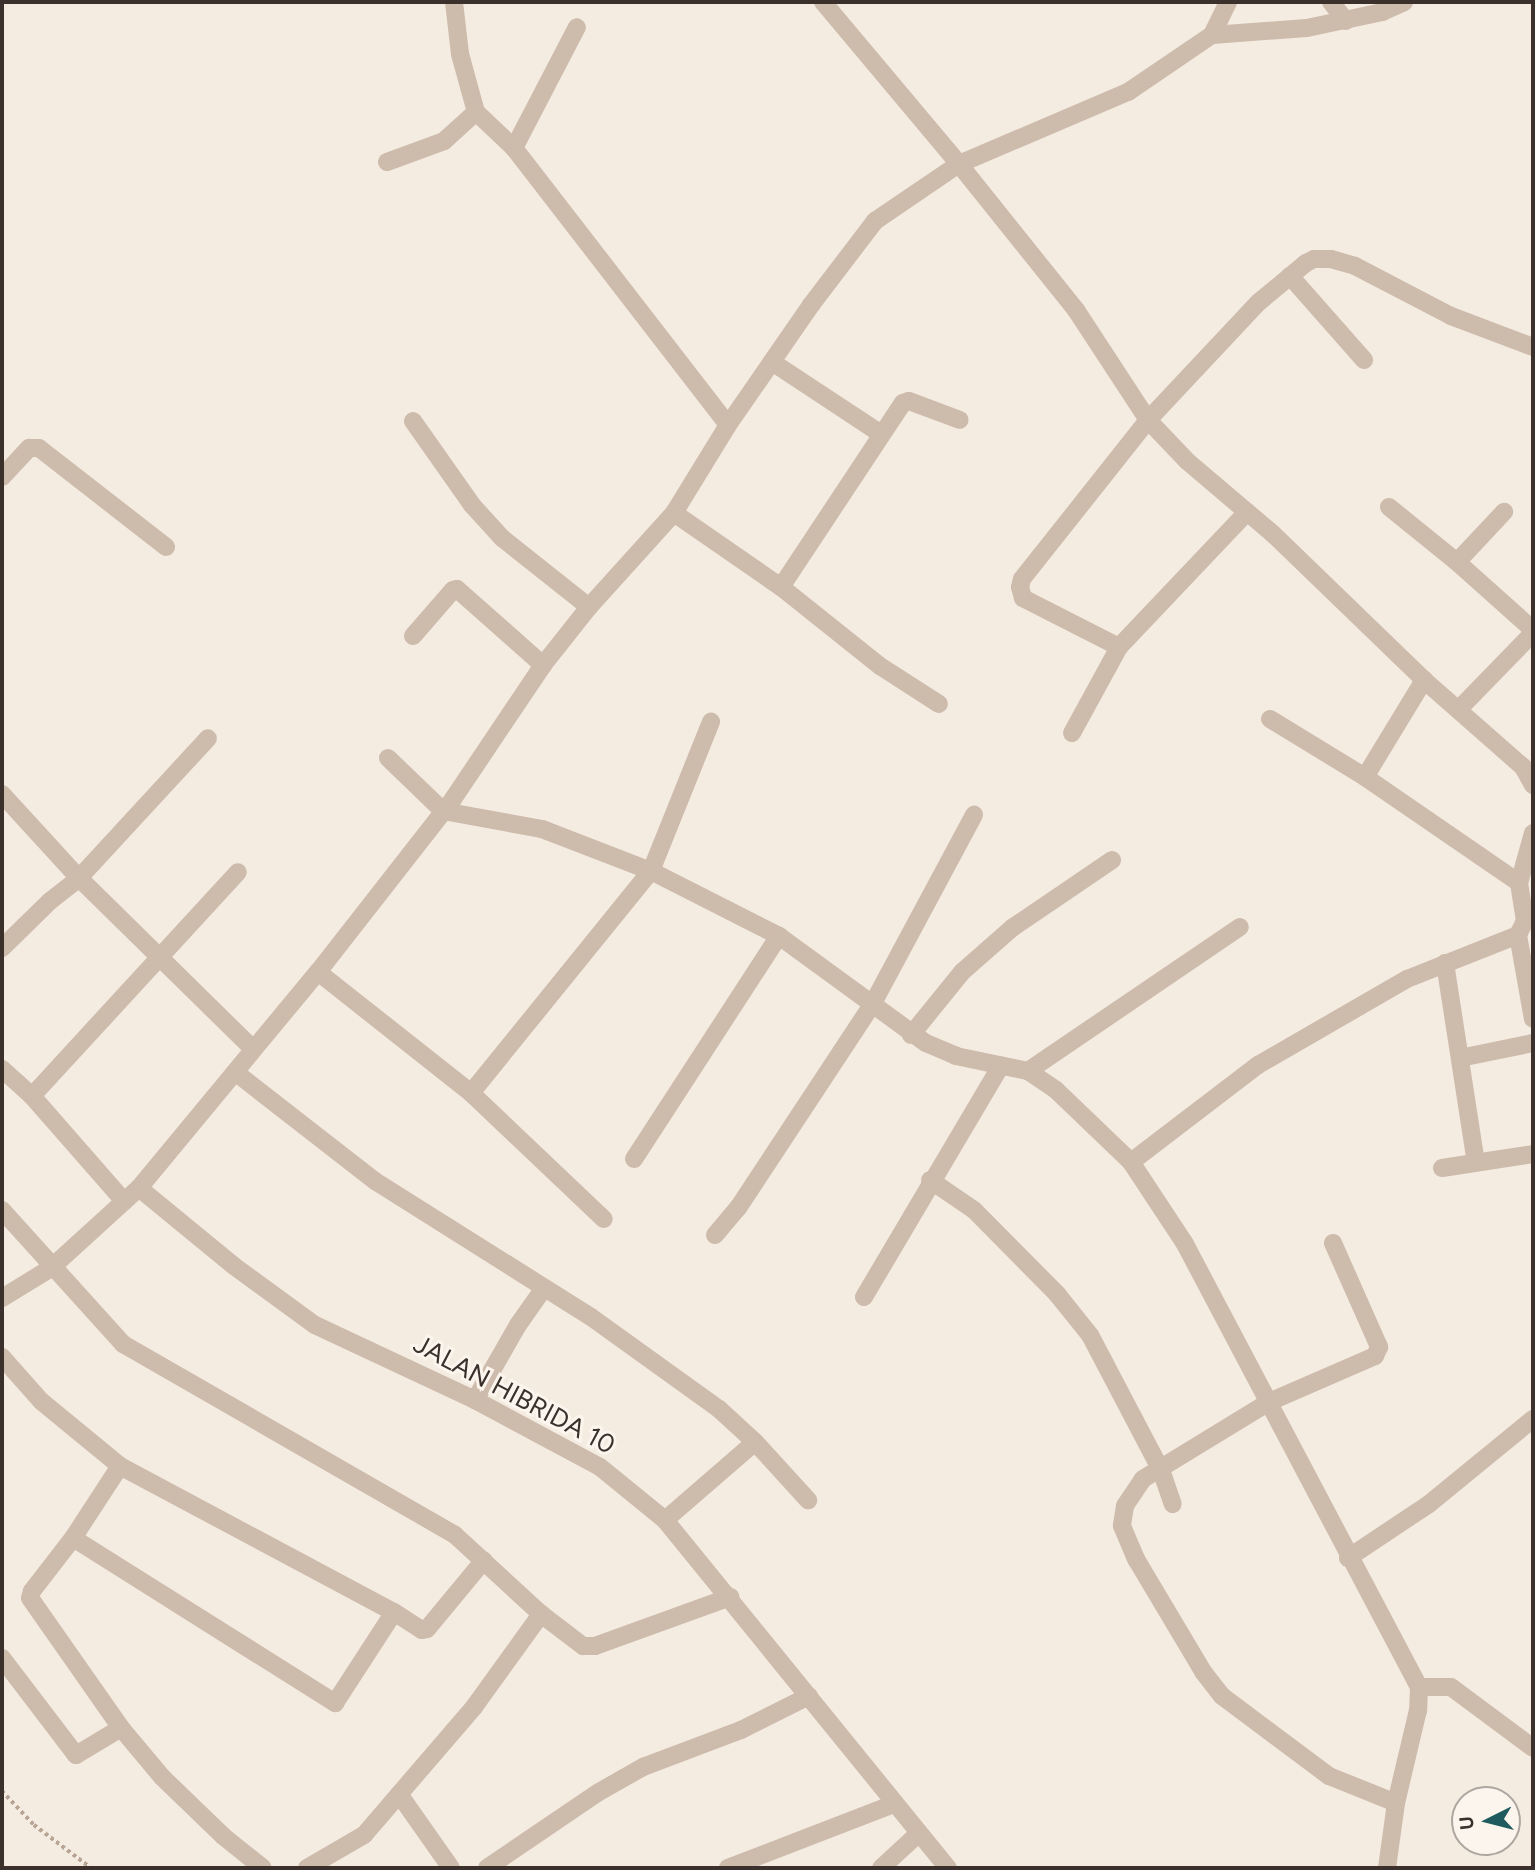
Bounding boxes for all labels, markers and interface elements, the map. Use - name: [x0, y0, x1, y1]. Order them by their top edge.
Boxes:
- street label: JALAN HIBRIDA 10: [408, 1329, 620, 1461]
- north arrow: [1451, 1786, 1521, 1856]
- text: U: [1454, 1815, 1479, 1831]

